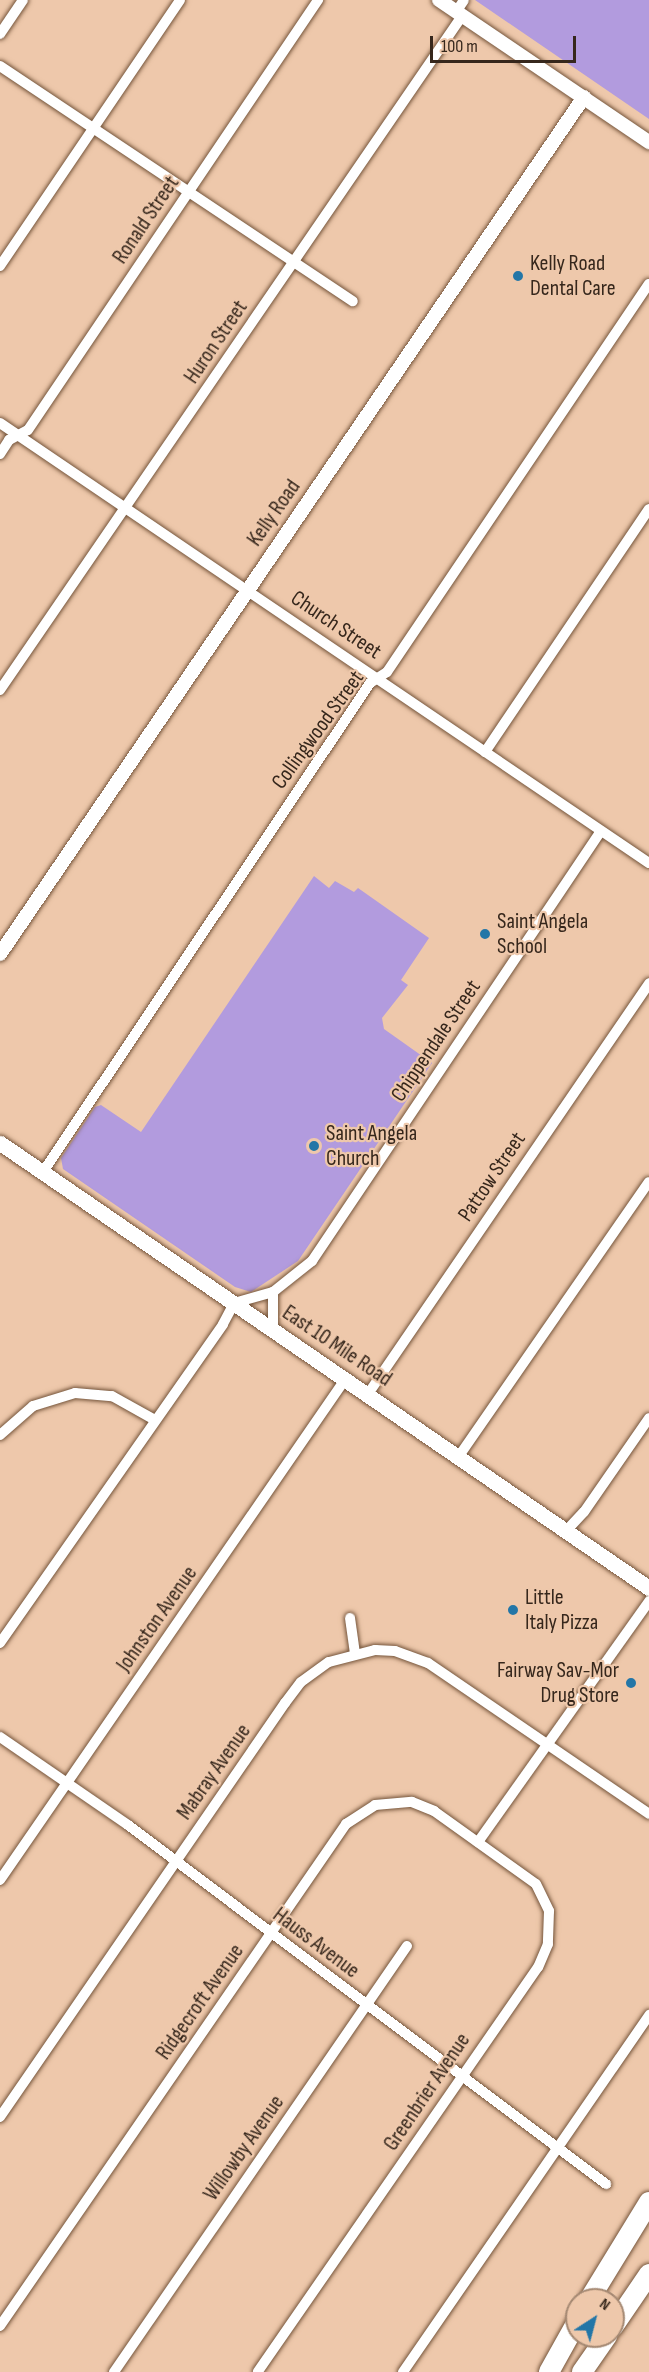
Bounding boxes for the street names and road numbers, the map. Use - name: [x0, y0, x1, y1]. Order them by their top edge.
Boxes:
- street label: Ronald Street: [107, 171, 185, 269]
- street label: Huron Street: [179, 295, 253, 389]
- street label: Kelly Road: [242, 475, 306, 551]
- street label: Church Street: [286, 585, 386, 665]
- street label: Collingwood Street: [266, 666, 370, 794]
- street label: Chippendale Street: [386, 975, 486, 1107]
- street label: Pattow Street: [453, 1127, 531, 1227]
- street label: East 10 Mile Road: [277, 1300, 397, 1392]
- street label: Johnston Avenue: [111, 1561, 203, 1677]
- street label: Mabray Avenue: [171, 1719, 257, 1825]
- street label: Hauss Avenue: [267, 1902, 365, 1984]
- street label: Ridgecroft Avenue: [150, 1939, 250, 2065]
- street label: Greenbrier Avenue: [378, 2028, 476, 2156]
- street label: Willowby Avenue: [198, 2090, 290, 2206]

